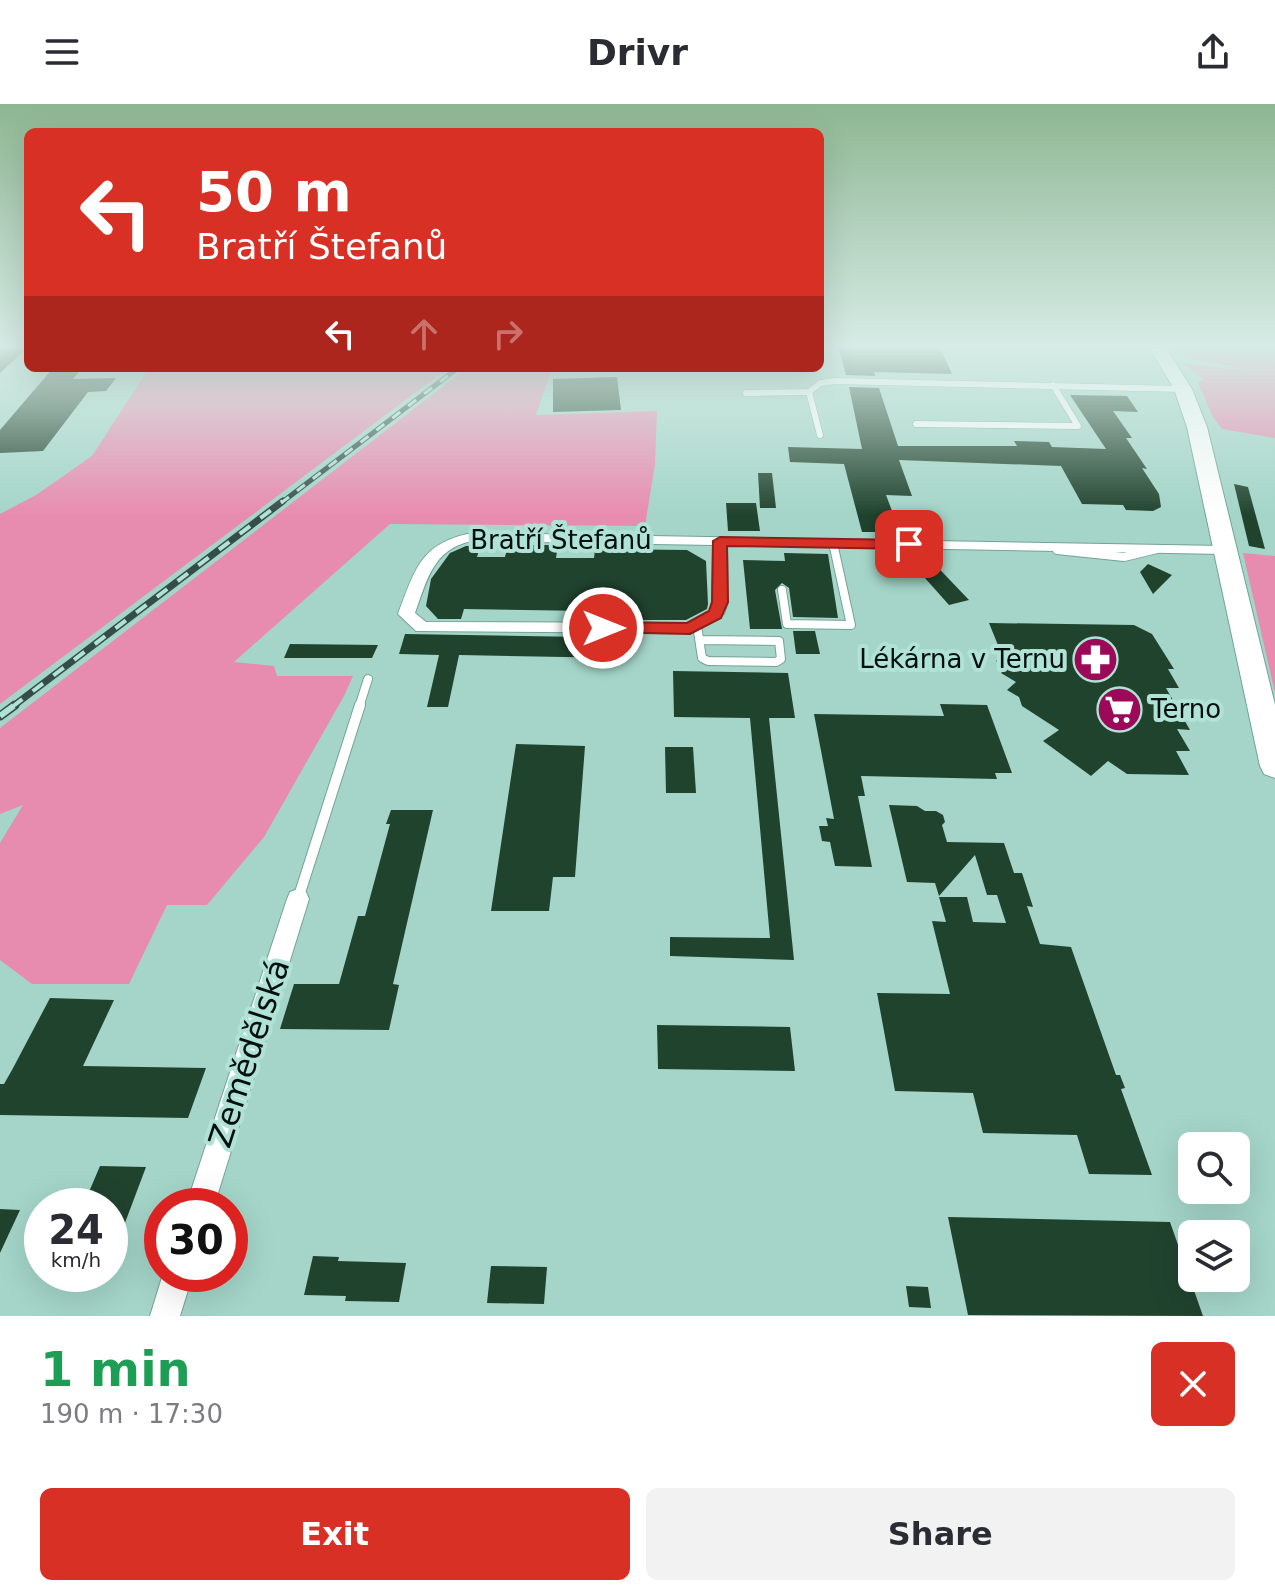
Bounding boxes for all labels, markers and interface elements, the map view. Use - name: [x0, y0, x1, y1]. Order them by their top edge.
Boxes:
- icon: menu: [40, 30, 84, 74]
- icon: share: [1191, 30, 1235, 74]
- text: Drivr: [587, 32, 688, 73]
- text: 50 m: [196, 159, 352, 224]
- icon: left: [64, 160, 168, 264]
- text: Bratří Štefanů: [196, 226, 447, 267]
- icon: left: [318, 312, 362, 356]
- icon: ahead: [402, 312, 446, 356]
- icon: right: [486, 312, 530, 356]
- pin: [875, 510, 943, 578]
- icon: arrive: [887, 522, 931, 566]
- street label: Bratří Štefanů: [470, 524, 652, 555]
- position arrow: [561, 586, 645, 670]
- pharmacy icon: Lékárna v Ternu: [1072, 635, 1120, 683]
- place label: Lékárna v Ternu: [859, 644, 1065, 674]
- supermarket icon: Terno: [1096, 685, 1144, 733]
- place label: Terno: [1150, 694, 1221, 724]
- street label: Zemědělská: [201, 954, 297, 1152]
- map controls: [1178, 1132, 1250, 1292]
- button: search: [1178, 1132, 1250, 1204]
- speed limit sign: 30: [144, 1188, 248, 1292]
- text: 24: [48, 1207, 104, 1253]
- button: layers: [1178, 1220, 1250, 1292]
- text: km/h: [51, 1248, 101, 1272]
- text: 1 min: [40, 1341, 191, 1397]
- button: close: [1151, 1342, 1235, 1426]
- text: 190 m · 17:30: [40, 1399, 223, 1429]
- button: Exit: [40, 1488, 630, 1580]
- button: Share: [646, 1488, 1235, 1580]

